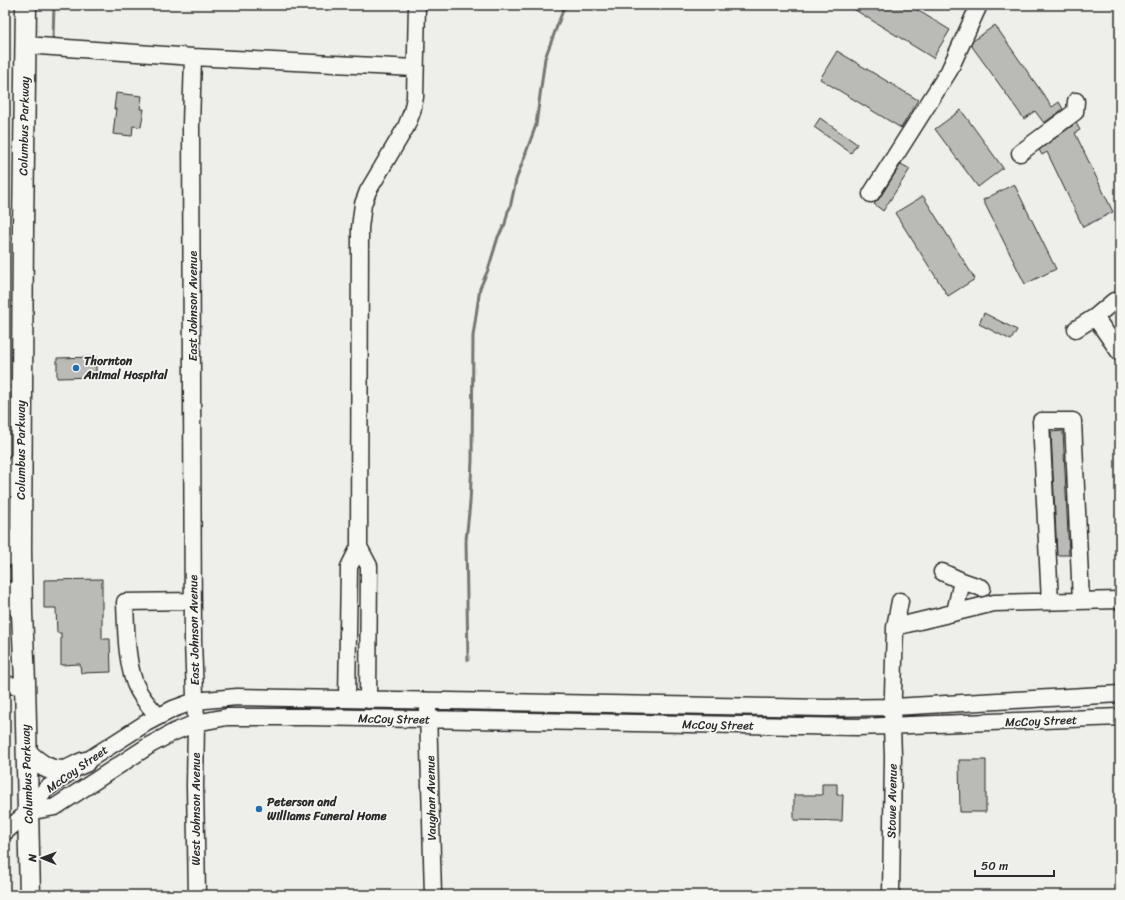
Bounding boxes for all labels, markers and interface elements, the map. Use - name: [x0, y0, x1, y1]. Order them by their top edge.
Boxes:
- street label: Columbus Parkway: [12, 75, 36, 176]
- street label: East Johnson Avenue: [182, 251, 204, 361]
- place label: Thornton Animal Hospital: [83, 350, 168, 386]
- marker: Thornton Animal Hospital: [71, 363, 81, 373]
- street label: Columbus Parkway: [10, 400, 32, 500]
- street label: East Johnson Avenue: [182, 574, 206, 685]
- street label: McCoy Street: [358, 707, 430, 731]
- street label: McCoy Street: [1005, 709, 1077, 733]
- street label: McCoy Street: [682, 713, 754, 737]
- street label: Columbus Parkway: [14, 723, 40, 824]
- street label: McCoy Street: [41, 739, 113, 799]
- street label: West Johnson Avenue: [185, 752, 207, 866]
- street label: Vaughan Avenue: [419, 755, 443, 841]
- street label: Stowe Avenue: [880, 763, 904, 839]
- place label: Peterson and Williams Funeral Home: [267, 791, 387, 827]
- marker: Peterson and Williams Funeral Home: [254, 804, 264, 814]
- north arrow: [22, 838, 62, 878]
- scale bar: [975, 852, 1054, 878]
- text: N: [23, 853, 42, 863]
- text: 50 m: [981, 855, 1008, 877]

